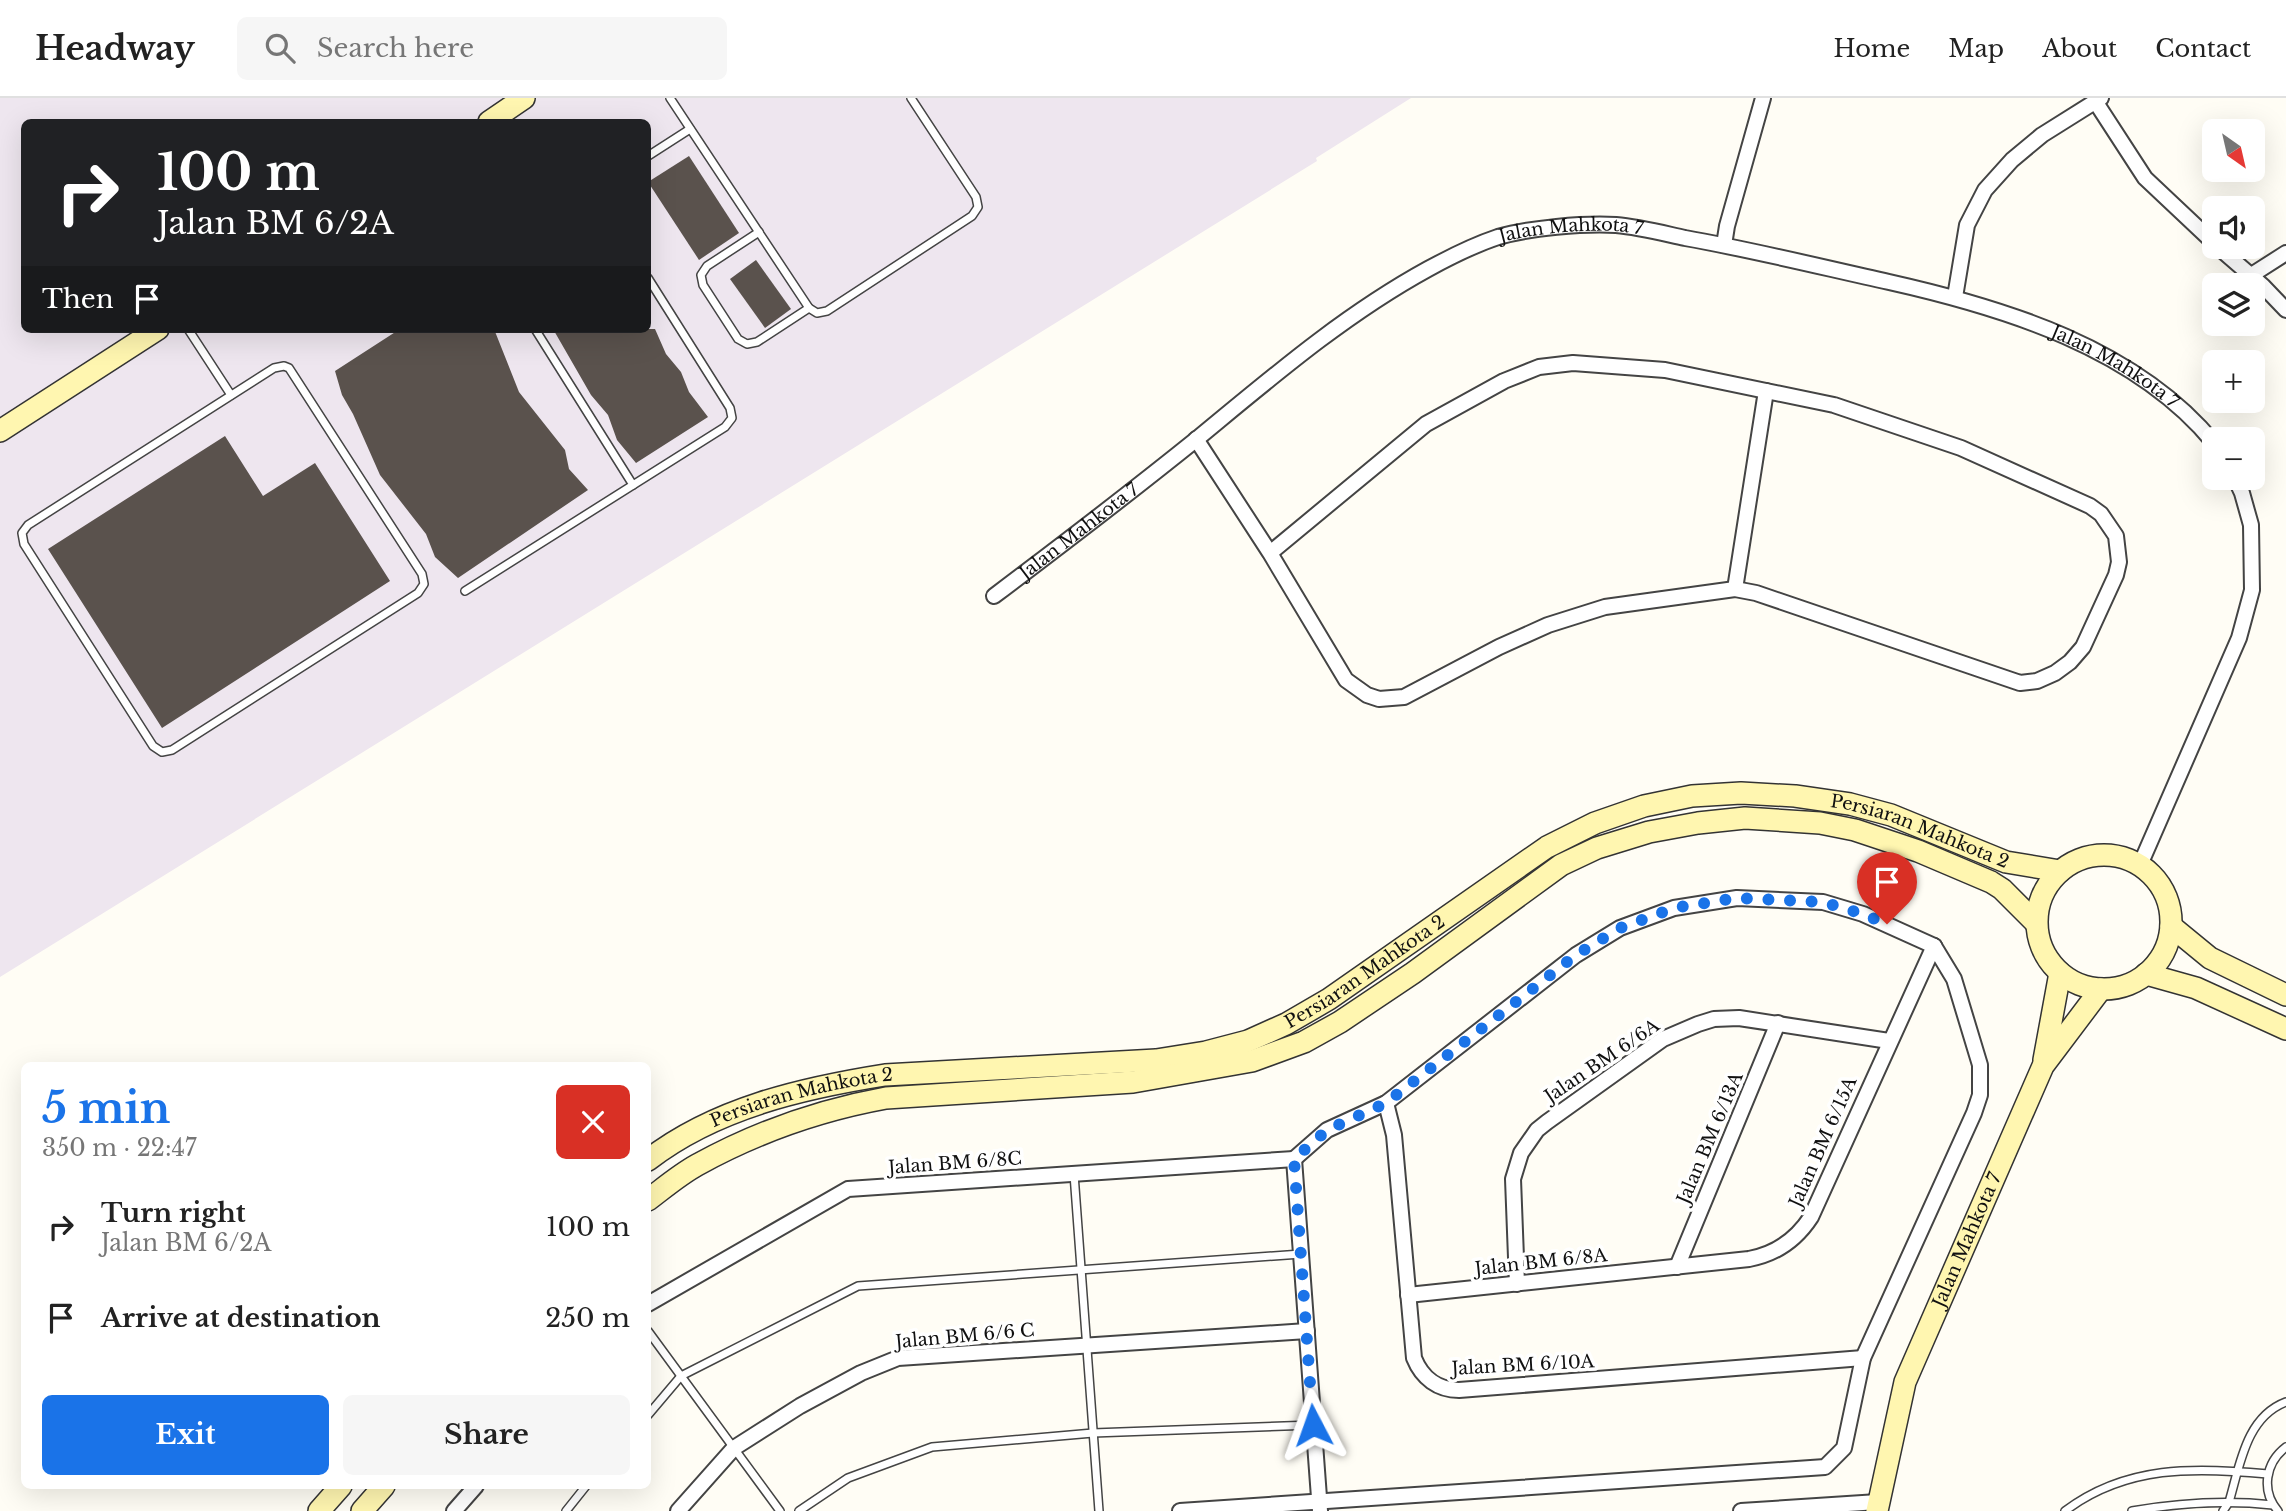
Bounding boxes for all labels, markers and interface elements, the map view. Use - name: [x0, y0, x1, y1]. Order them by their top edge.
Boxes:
- search box: [237, 17, 727, 80]
- text: Headway: [35, 28, 195, 69]
- icon: search: [261, 29, 299, 67]
- text: Search here: [317, 32, 474, 64]
- text: Home: [1834, 34, 1910, 63]
- text: Map: [1948, 34, 2004, 63]
- text: About: [2042, 34, 2117, 63]
- text: Contact: [2155, 34, 2251, 63]
- north arrow: [2202, 119, 2264, 182]
- map controls: [2202, 119, 2265, 490]
- text: 100 m: [157, 142, 320, 203]
- icon: right: [42, 147, 133, 238]
- button: sound: [2202, 196, 2265, 259]
- text: Jalan BM 6/2A: [157, 203, 394, 243]
- street label: Jalan Mahkota 7: [1495, 214, 1646, 248]
- button: layers: [2202, 273, 2265, 336]
- icon: arrive: [128, 280, 166, 318]
- text: Then: [42, 283, 114, 315]
- street label: Jalan Mahkota 7: [2046, 320, 2184, 414]
- button: +: [2202, 350, 2265, 413]
- button: −: [2202, 427, 2265, 490]
- street label: Jalan Mahkota 7: [1013, 478, 1144, 585]
- street label: Persiaran Mahkota 2: [1829, 790, 2012, 873]
- pin: [1857, 852, 1917, 924]
- icon: arrive: [1868, 863, 1906, 901]
- street label: Persiaran Mahkota 2: [1281, 911, 1449, 1033]
- street label: Jalan BM 6/6A: [1539, 1014, 1664, 1109]
- street label: Persiaran Mahkota 2: [707, 1064, 893, 1132]
- street label: Jalan BM 6/13A: [1672, 1068, 1748, 1209]
- street label: Jalan BM 6/15A: [1784, 1072, 1862, 1212]
- text: 5 min: [42, 1082, 170, 1134]
- button: close: [556, 1085, 630, 1159]
- text: 350 m · 22:47: [42, 1134, 197, 1162]
- street label: Jalan BM 6/8C: [886, 1147, 1022, 1179]
- street label: Jalan Mahkota 7: [1927, 1168, 2006, 1313]
- text: Turn right: [101, 1197, 246, 1229]
- icon: right: [42, 1208, 80, 1246]
- text: 100 m: [546, 1211, 630, 1243]
- text: Jalan BM 6/2A: [101, 1229, 271, 1257]
- street label: Jalan BM 6/8A: [1472, 1244, 1609, 1280]
- icon: arrive: [42, 1299, 80, 1337]
- text: Arrive at destination: [101, 1302, 381, 1334]
- text: 250 m: [545, 1302, 630, 1334]
- street label: Jalan BM 6/6 C: [893, 1319, 1035, 1353]
- street label: Jalan BM 6/10A: [1449, 1350, 1596, 1380]
- position arrow: [1276, 1388, 1350, 1462]
- button: Exit: [42, 1395, 329, 1475]
- button: Share: [343, 1395, 630, 1475]

